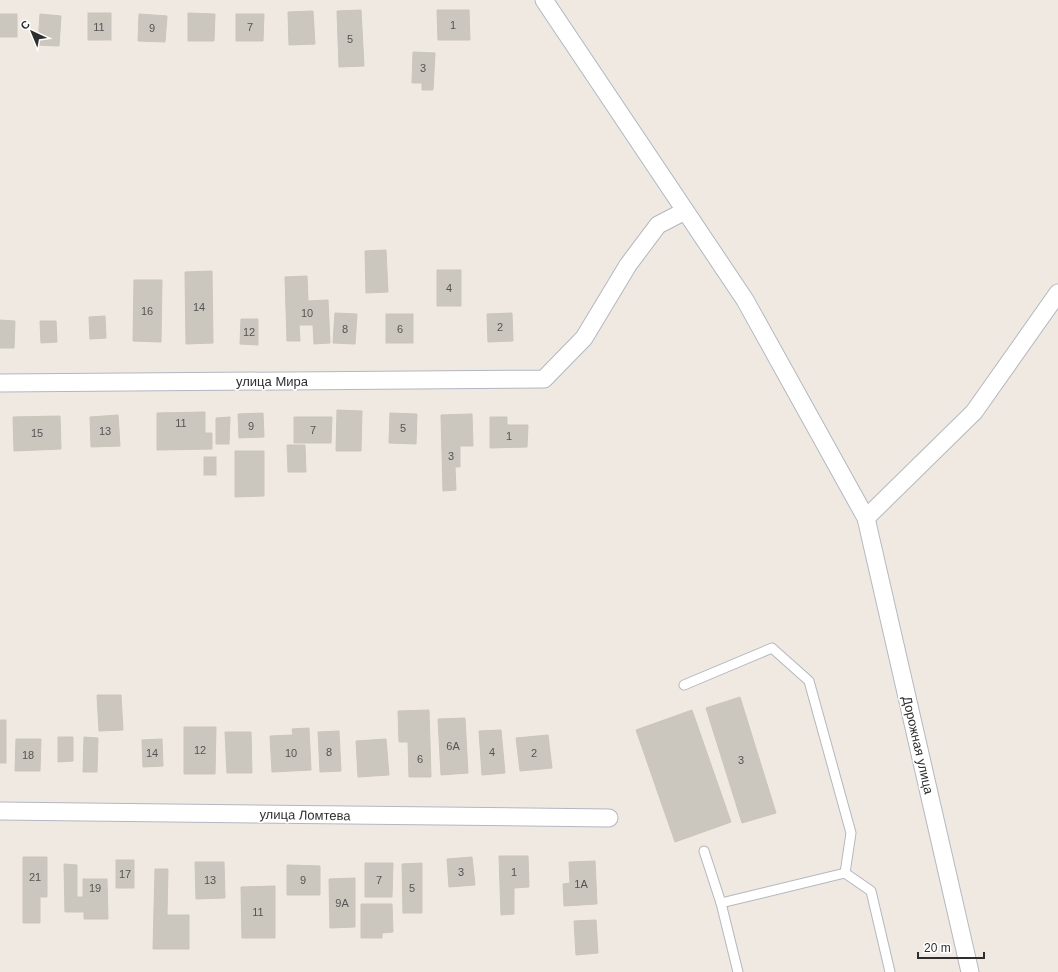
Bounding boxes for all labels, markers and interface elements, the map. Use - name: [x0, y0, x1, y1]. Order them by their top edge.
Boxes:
- north arrow: [12, 12, 52, 52]
- text: С: [18, 18, 32, 32]
- house number: 1: [450, 19, 456, 31]
- house number: 11: [93, 21, 105, 33]
- house number: 7: [247, 21, 253, 33]
- house number: 9: [149, 22, 155, 34]
- house number: 5: [347, 33, 353, 45]
- house number: 3: [420, 62, 426, 74]
- house number: 4: [446, 282, 452, 294]
- house number: 14: [193, 301, 205, 313]
- house number: 16: [141, 305, 153, 317]
- house number: 10: [301, 307, 313, 319]
- house number: 2: [497, 321, 503, 333]
- house number: 8: [342, 323, 348, 335]
- house number: 6: [397, 323, 403, 335]
- house number: 12: [243, 326, 255, 338]
- street label: улица Мира: [236, 374, 309, 389]
- house number: 11: [175, 417, 187, 429]
- house number: 9: [248, 420, 254, 432]
- house number: 5: [400, 422, 406, 434]
- house number: 7: [310, 424, 316, 436]
- house number: 13: [99, 425, 111, 437]
- house number: 15: [31, 427, 43, 439]
- house number: 1: [506, 430, 512, 442]
- house number: 3: [448, 450, 454, 462]
- street label: Дорожная улица: [899, 695, 937, 796]
- house number: 6A: [446, 740, 460, 752]
- house number: 12: [194, 744, 206, 756]
- house number: 8: [326, 746, 332, 758]
- house number: 4: [489, 746, 495, 758]
- house number: 14: [146, 747, 158, 759]
- house number: 10: [285, 747, 297, 759]
- house number: 2: [531, 747, 537, 759]
- house number: 18: [22, 749, 34, 761]
- house number: 6: [417, 753, 423, 765]
- house number: 3: [738, 754, 744, 766]
- street label: улица Ломтева: [259, 807, 351, 823]
- house number: 3: [458, 866, 464, 878]
- house number: 1: [511, 866, 517, 878]
- house number: 17: [119, 868, 131, 880]
- house number: 21: [29, 871, 41, 883]
- house number: 13: [204, 874, 216, 886]
- house number: 9: [300, 874, 306, 886]
- house number: 7: [376, 874, 382, 886]
- house number: 1A: [574, 878, 588, 890]
- house number: 19: [89, 882, 101, 894]
- house number: 5: [409, 882, 415, 894]
- house number: 9A: [335, 897, 349, 909]
- house number: 11: [252, 906, 264, 918]
- scale bar: [918, 934, 984, 960]
- text: 20 m: [924, 941, 951, 955]

